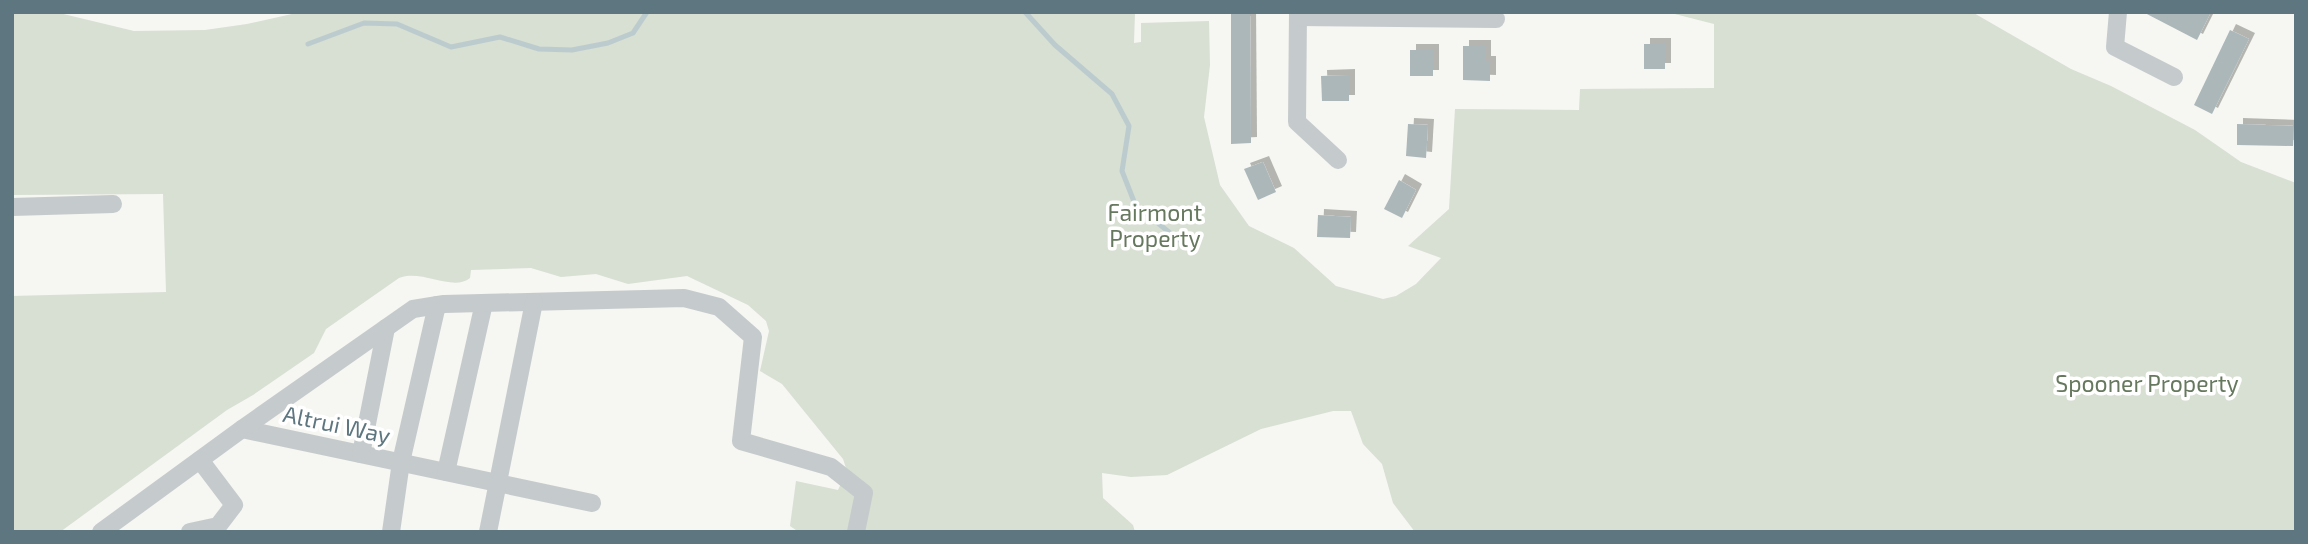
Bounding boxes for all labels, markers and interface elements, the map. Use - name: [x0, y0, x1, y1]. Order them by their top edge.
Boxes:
- park label: Fairmont Property: [1108, 198, 1203, 252]
- park label: Spooner Property: [2055, 369, 2239, 397]
- street label: Altrui Way: [281, 399, 393, 449]

